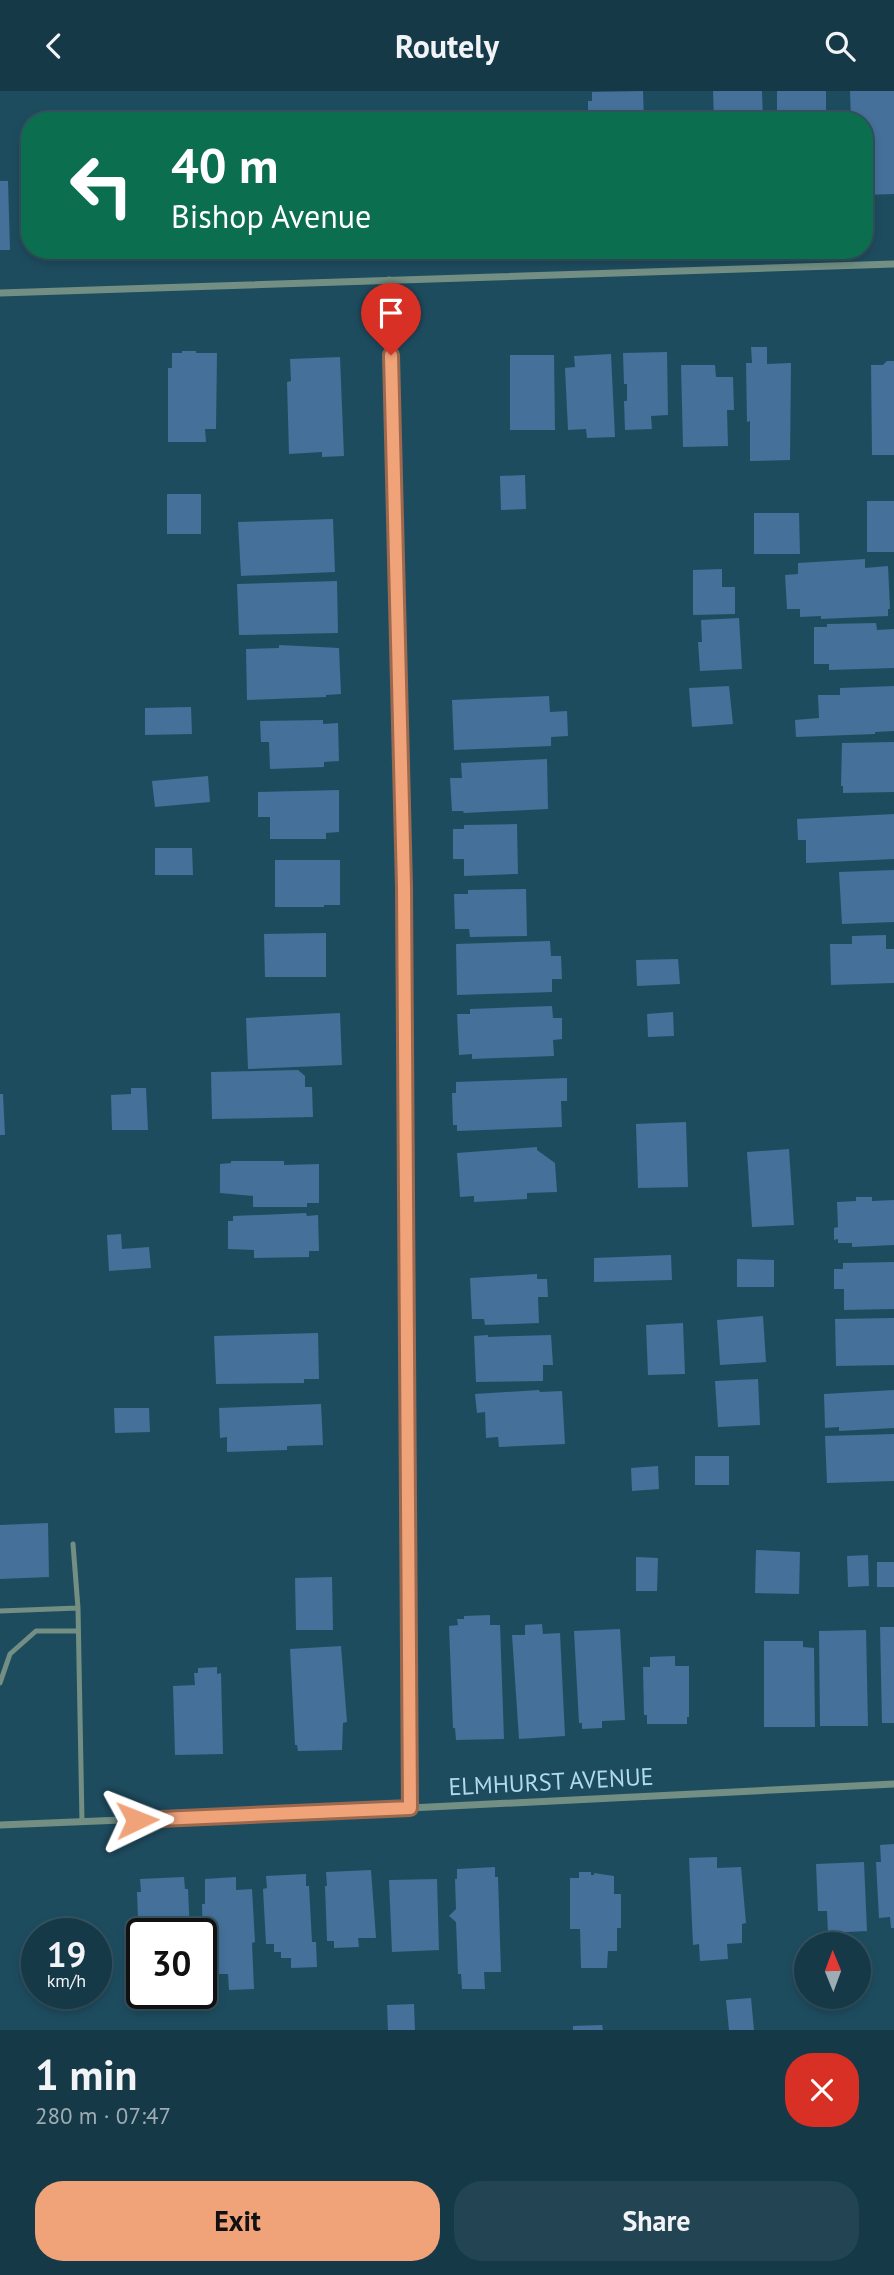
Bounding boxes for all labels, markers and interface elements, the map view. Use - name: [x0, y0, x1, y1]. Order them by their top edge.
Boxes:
- text: Routely: [395, 25, 499, 67]
- icon: back: [35, 27, 73, 65]
- icon: search: [821, 27, 859, 65]
- text: 40 m: [171, 133, 278, 197]
- icon: left: [56, 140, 147, 231]
- text: Bishop Avenue: [171, 195, 371, 237]
- pin: [361, 283, 421, 355]
- icon: arrive: [372, 294, 410, 332]
- street label: ELMHURST AVENUE: [448, 1761, 654, 1802]
- position arrow: [100, 1783, 174, 1857]
- speed limit sign: 30: [126, 1918, 217, 2009]
- text: 19: [47, 1931, 86, 1977]
- north arrow: [794, 1932, 872, 2009]
- map controls: [794, 1932, 871, 2009]
- text: km/h: [47, 1969, 86, 1992]
- text: 1 min: [35, 2047, 137, 2102]
- button: close: [785, 2053, 859, 2127]
- text: 280 m · 07:47: [35, 2101, 171, 2130]
- button: Exit: [35, 2181, 440, 2261]
- button: Share: [454, 2181, 859, 2261]

